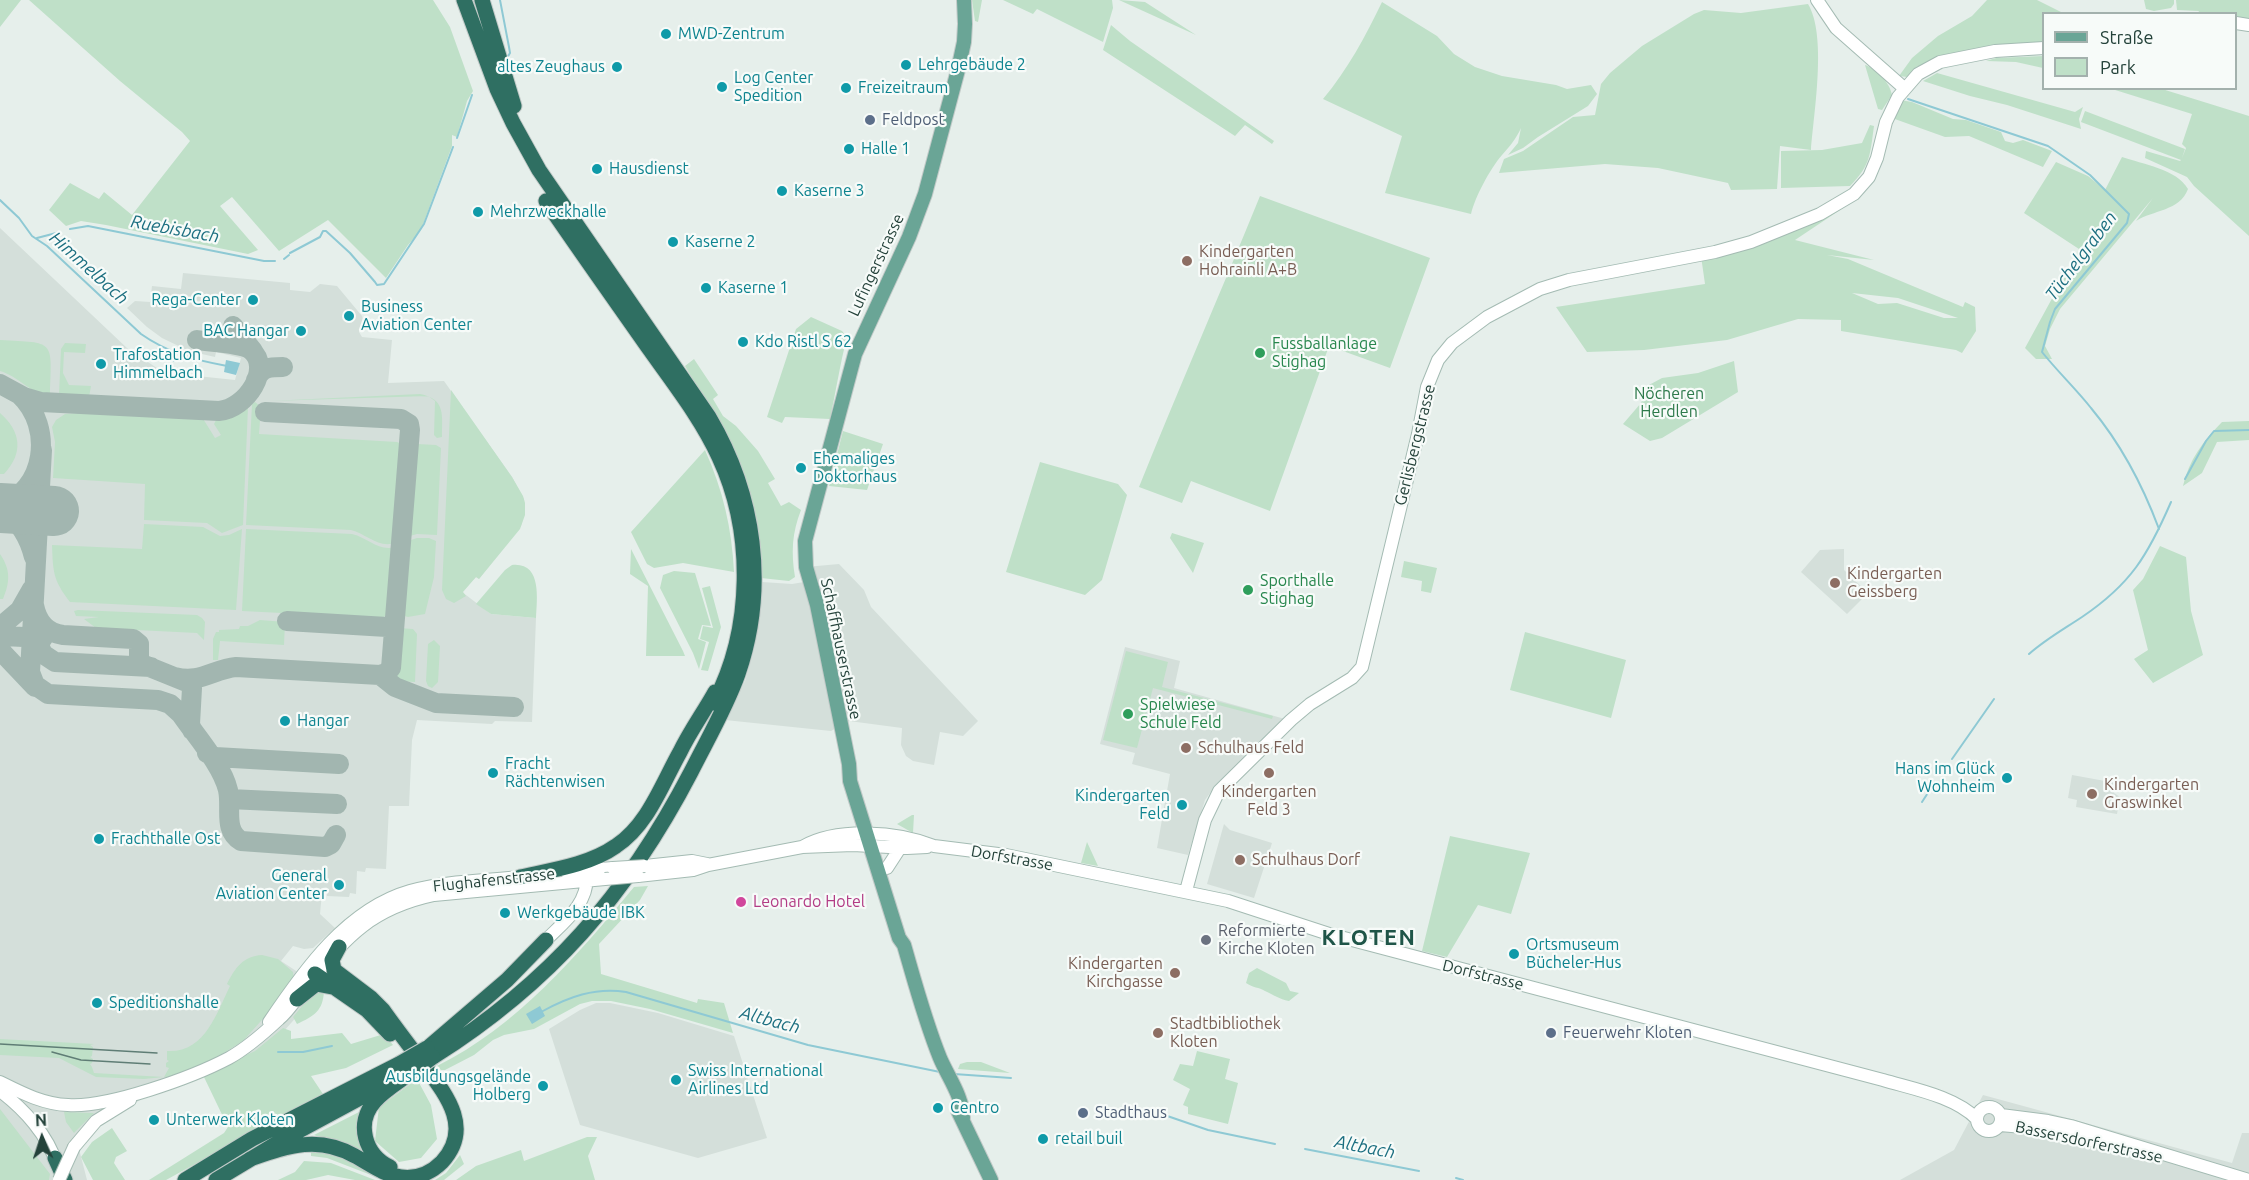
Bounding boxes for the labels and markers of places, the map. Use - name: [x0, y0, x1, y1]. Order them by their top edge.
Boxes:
- place label: MWD-Zentrum: [678, 24, 785, 44]
- marker: MWD-Zentrum: [659, 27, 673, 41]
- place label: Lehrgebäude 2: [918, 55, 1026, 75]
- place label: altes Zeughaus: [497, 57, 605, 77]
- marker: Lehrgebäude 2: [899, 58, 913, 72]
- marker: altes Zeughaus: [610, 60, 624, 74]
- place label: Log Center Spedition: [734, 68, 813, 106]
- place label: Freizeitraum: [858, 78, 948, 98]
- marker: Log Center Spedition: [715, 80, 729, 94]
- marker: Freizeitraum: [839, 81, 853, 95]
- place label: Feldpost: [882, 110, 945, 130]
- marker: Feldpost: [863, 113, 877, 127]
- place label: Halle 1: [861, 139, 910, 159]
- marker: Halle 1: [842, 142, 856, 156]
- place label: Hausdienst: [609, 159, 689, 179]
- marker: Hausdienst: [590, 162, 604, 176]
- place label: Kaserne 3: [794, 181, 864, 201]
- marker: Kaserne 3: [775, 184, 789, 198]
- place label: Mehrzweckhalle: [490, 202, 607, 222]
- marker: Mehrzweckhalle: [471, 205, 485, 219]
- place label: Kaserne 2: [685, 232, 755, 252]
- marker: Kaserne 2: [666, 235, 680, 249]
- place label: Kindergarten Hohrainli A+B: [1199, 242, 1297, 280]
- marker: Kindergarten Hohrainli A+B: [1180, 254, 1194, 268]
- place label: Kaserne 1: [718, 278, 788, 298]
- marker: Kaserne 1: [699, 281, 713, 295]
- place label: Rega-Center: [151, 290, 241, 310]
- marker: Rega-Center: [246, 293, 260, 307]
- place label: Business Aviation Center: [361, 297, 472, 335]
- marker: Business Aviation Center: [342, 309, 356, 323]
- place label: BAC Hangar: [203, 321, 289, 341]
- marker: BAC Hangar: [294, 324, 308, 338]
- place label: Kdo Ristl S 62: [755, 332, 852, 352]
- place label: Fussballanlage Stighag: [1272, 334, 1377, 372]
- marker: Kdo Ristl S 62: [736, 335, 750, 349]
- place label: Trafostation Himmelbach: [113, 345, 203, 383]
- marker: Fussballanlage Stighag: [1253, 346, 1267, 360]
- marker: Trafostation Himmelbach: [94, 357, 108, 371]
- place label: Ehemaliges Doktorhaus: [813, 449, 897, 487]
- marker: Ehemaliges Doktorhaus: [794, 461, 808, 475]
- place label: Kindergarten Geissberg: [1847, 564, 1942, 602]
- place label: Sporthalle Stighag: [1260, 571, 1334, 609]
- marker: Kindergarten Geissberg: [1828, 576, 1842, 590]
- marker: Sporthalle Stighag: [1241, 583, 1255, 597]
- place label: Spielwiese Schule Feld: [1140, 695, 1222, 733]
- marker: Spielwiese Schule Feld: [1121, 707, 1135, 721]
- place label: Hangar: [297, 711, 349, 731]
- marker: Hangar: [278, 714, 292, 728]
- place label: Schulhaus Feld: [1198, 738, 1304, 758]
- marker: Schulhaus Feld: [1179, 741, 1193, 755]
- place label: Fracht Rächtenwisen: [505, 754, 605, 792]
- place label: Hans im Glück Wohnheim: [1895, 759, 1995, 797]
- marker: Fracht Rächtenwisen: [486, 766, 500, 780]
- marker: Kindergarten Feld 3: [1262, 766, 1276, 780]
- marker: Hans im Glück Wohnheim: [2000, 771, 2014, 785]
- place label: Kindergarten Graswinkel: [2104, 775, 2199, 813]
- place label: Kindergarten Feld 3: [1221, 782, 1317, 820]
- place label: Kindergarten Feld: [1075, 786, 1170, 824]
- marker: Kindergarten Graswinkel: [2085, 787, 2099, 801]
- marker: Kindergarten Feld: [1175, 798, 1189, 812]
- place label: Frachthalle Ost: [111, 829, 220, 849]
- marker: Frachthalle Ost: [92, 832, 106, 846]
- place label: Schulhaus Dorf: [1252, 850, 1360, 870]
- marker: Schulhaus Dorf: [1233, 853, 1247, 867]
- place label: General Aviation Center: [216, 866, 327, 904]
- marker: General Aviation Center: [332, 878, 346, 892]
- place label: Leonardo Hotel: [753, 892, 865, 912]
- marker: Leonardo Hotel: [734, 895, 748, 909]
- place label: Werkgebäude IBK: [517, 903, 645, 923]
- marker: Werkgebäude IBK: [498, 906, 512, 920]
- place label: Reformierte Kirche Kloten: [1218, 921, 1315, 959]
- marker: Reformierte Kirche Kloten: [1199, 933, 1213, 947]
- place label: Ortsmuseum Bücheler-Hus: [1526, 935, 1621, 973]
- marker: Ortsmuseum Bücheler-Hus: [1507, 947, 1521, 961]
- place label: Kindergarten Kirchgasse: [1068, 954, 1163, 992]
- marker: Kindergarten Kirchgasse: [1168, 966, 1182, 980]
- place label: Speditionshalle: [109, 993, 219, 1013]
- marker: Speditionshalle: [90, 996, 104, 1010]
- place label: Stadtbibliothek Kloten: [1170, 1014, 1281, 1052]
- place label: Feuerwehr Kloten: [1563, 1023, 1692, 1043]
- marker: Stadtbibliothek Kloten: [1151, 1026, 1165, 1040]
- marker: Feuerwehr Kloten: [1544, 1026, 1558, 1040]
- place label: Swiss International Airlines Ltd: [688, 1061, 823, 1099]
- place label: Ausbildungsgelände Holberg: [385, 1067, 531, 1105]
- marker: Swiss International Airlines Ltd: [669, 1073, 683, 1087]
- marker: Ausbildungsgelände Holberg: [536, 1079, 550, 1093]
- place label: Centro: [950, 1098, 999, 1118]
- marker: Centro: [931, 1101, 945, 1115]
- place label: Stadthaus: [1095, 1103, 1167, 1123]
- marker: Stadthaus: [1076, 1106, 1090, 1120]
- place label: Unterwerk Kloten: [166, 1110, 294, 1130]
- marker: Unterwerk Kloten: [147, 1113, 161, 1127]
- place label: retail buil: [1055, 1129, 1123, 1149]
- marker: retail buil: [1036, 1132, 1050, 1146]

